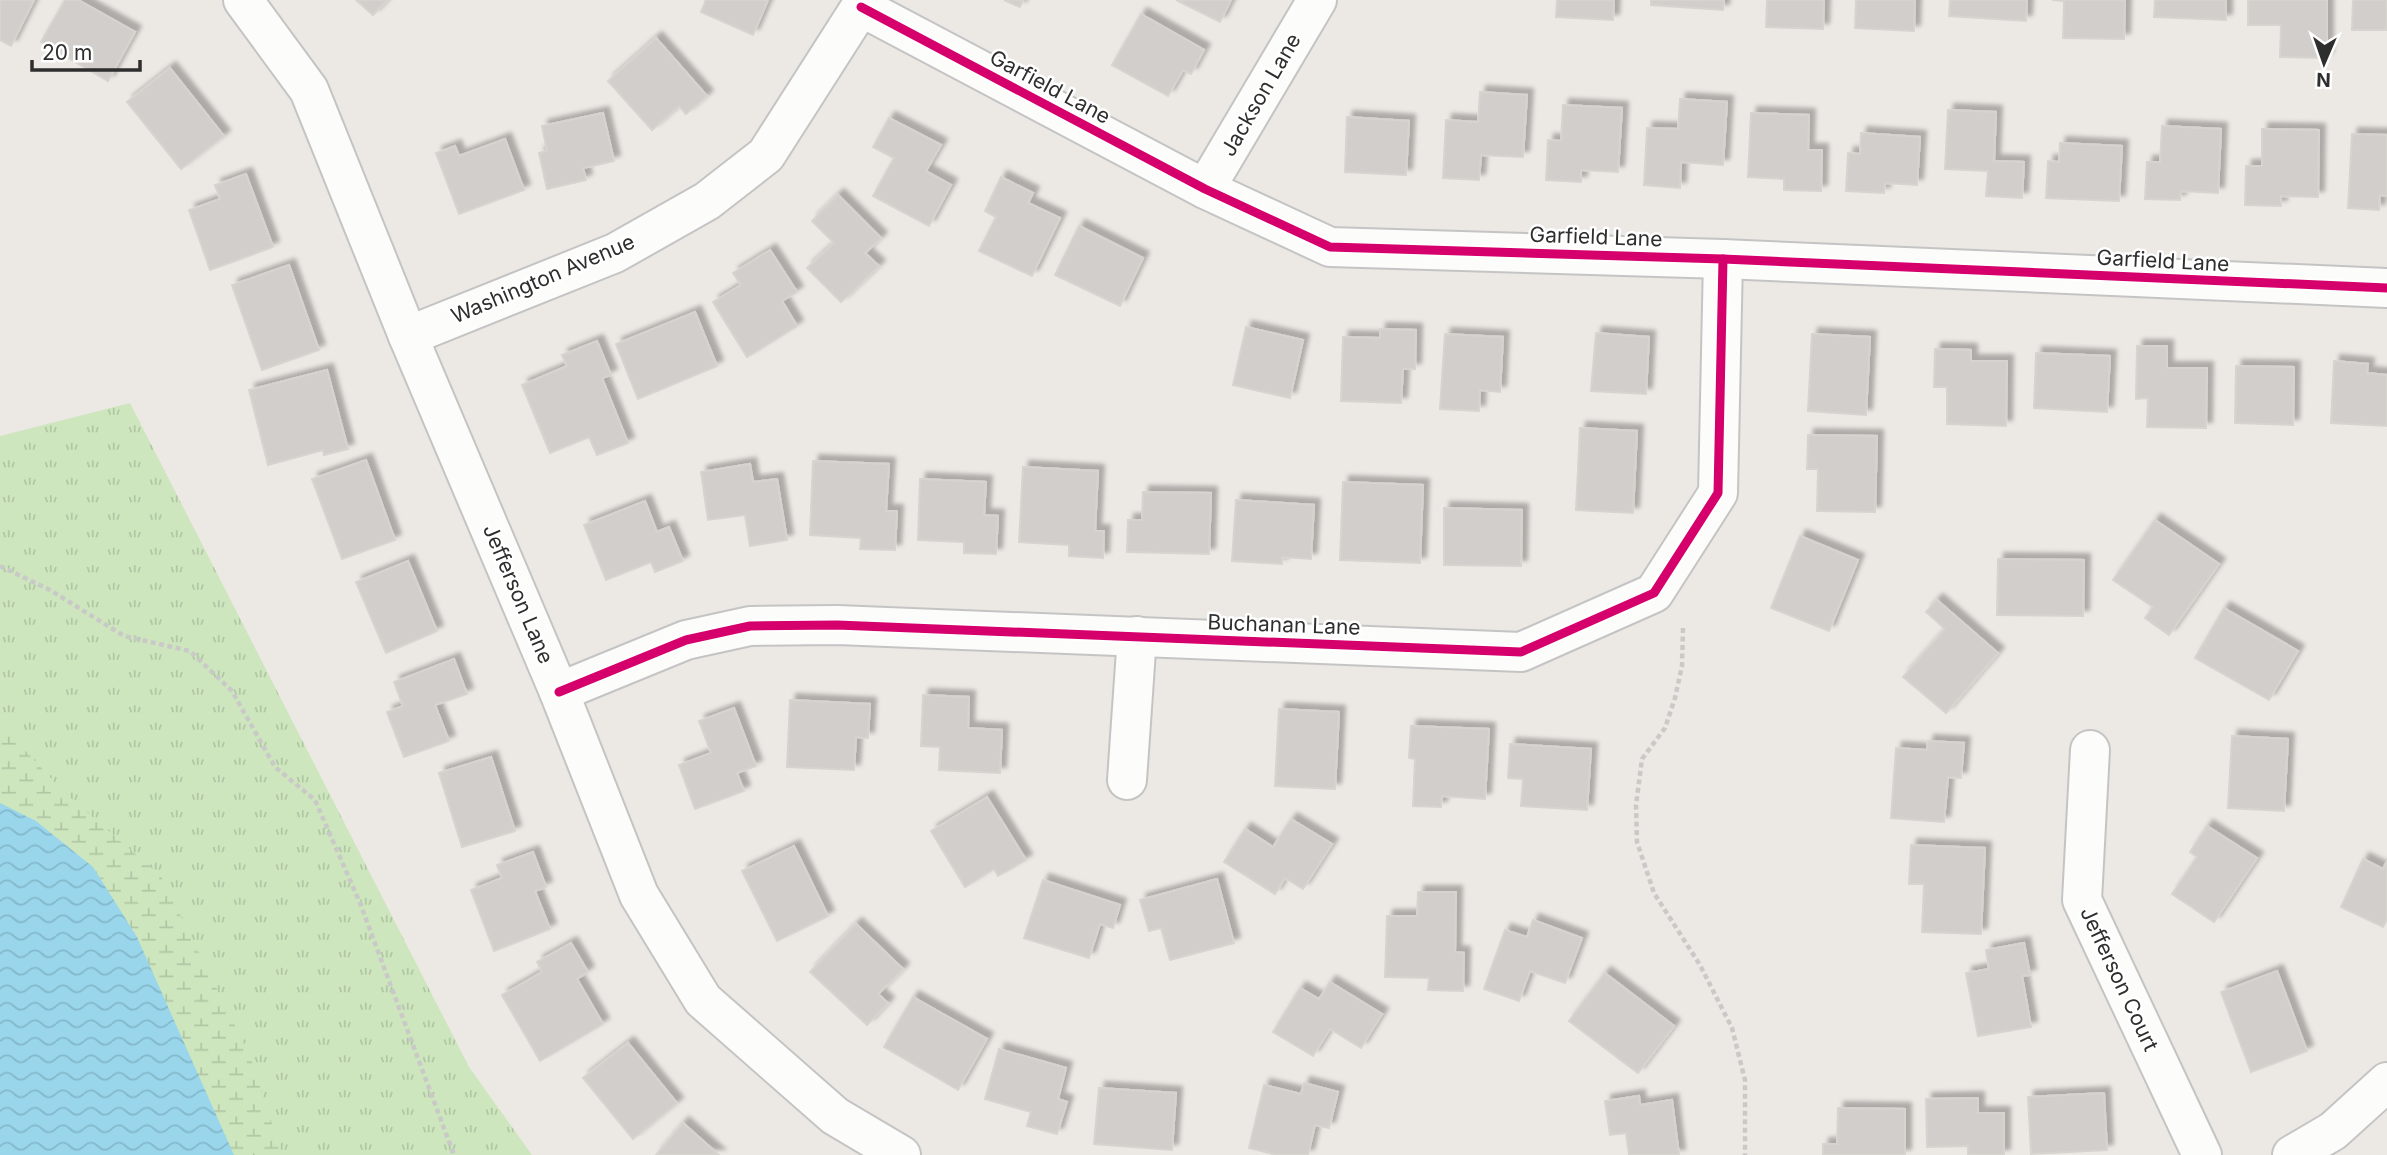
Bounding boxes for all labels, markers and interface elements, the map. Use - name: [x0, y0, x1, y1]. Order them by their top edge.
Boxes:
- scale bar: [32, 28, 140, 72]
- north arrow: [2289, 28, 2359, 98]
- street label: Jackson Lane: [1215, 29, 1306, 161]
- text: 20 m: [42, 40, 92, 65]
- street label: Garfield Lane: [986, 44, 1115, 129]
- text: N: [2316, 68, 2331, 91]
- street label: Garfield Lane: [1529, 222, 1663, 251]
- street label: Washington Avenue: [447, 229, 638, 328]
- street label: Garfield Lane: [2096, 245, 2230, 276]
- street label: Jefferson Lane: [478, 520, 559, 667]
- street label: Buchanan Lane: [1207, 609, 1361, 640]
- street label: Jefferson Court: [2075, 903, 2164, 1055]

